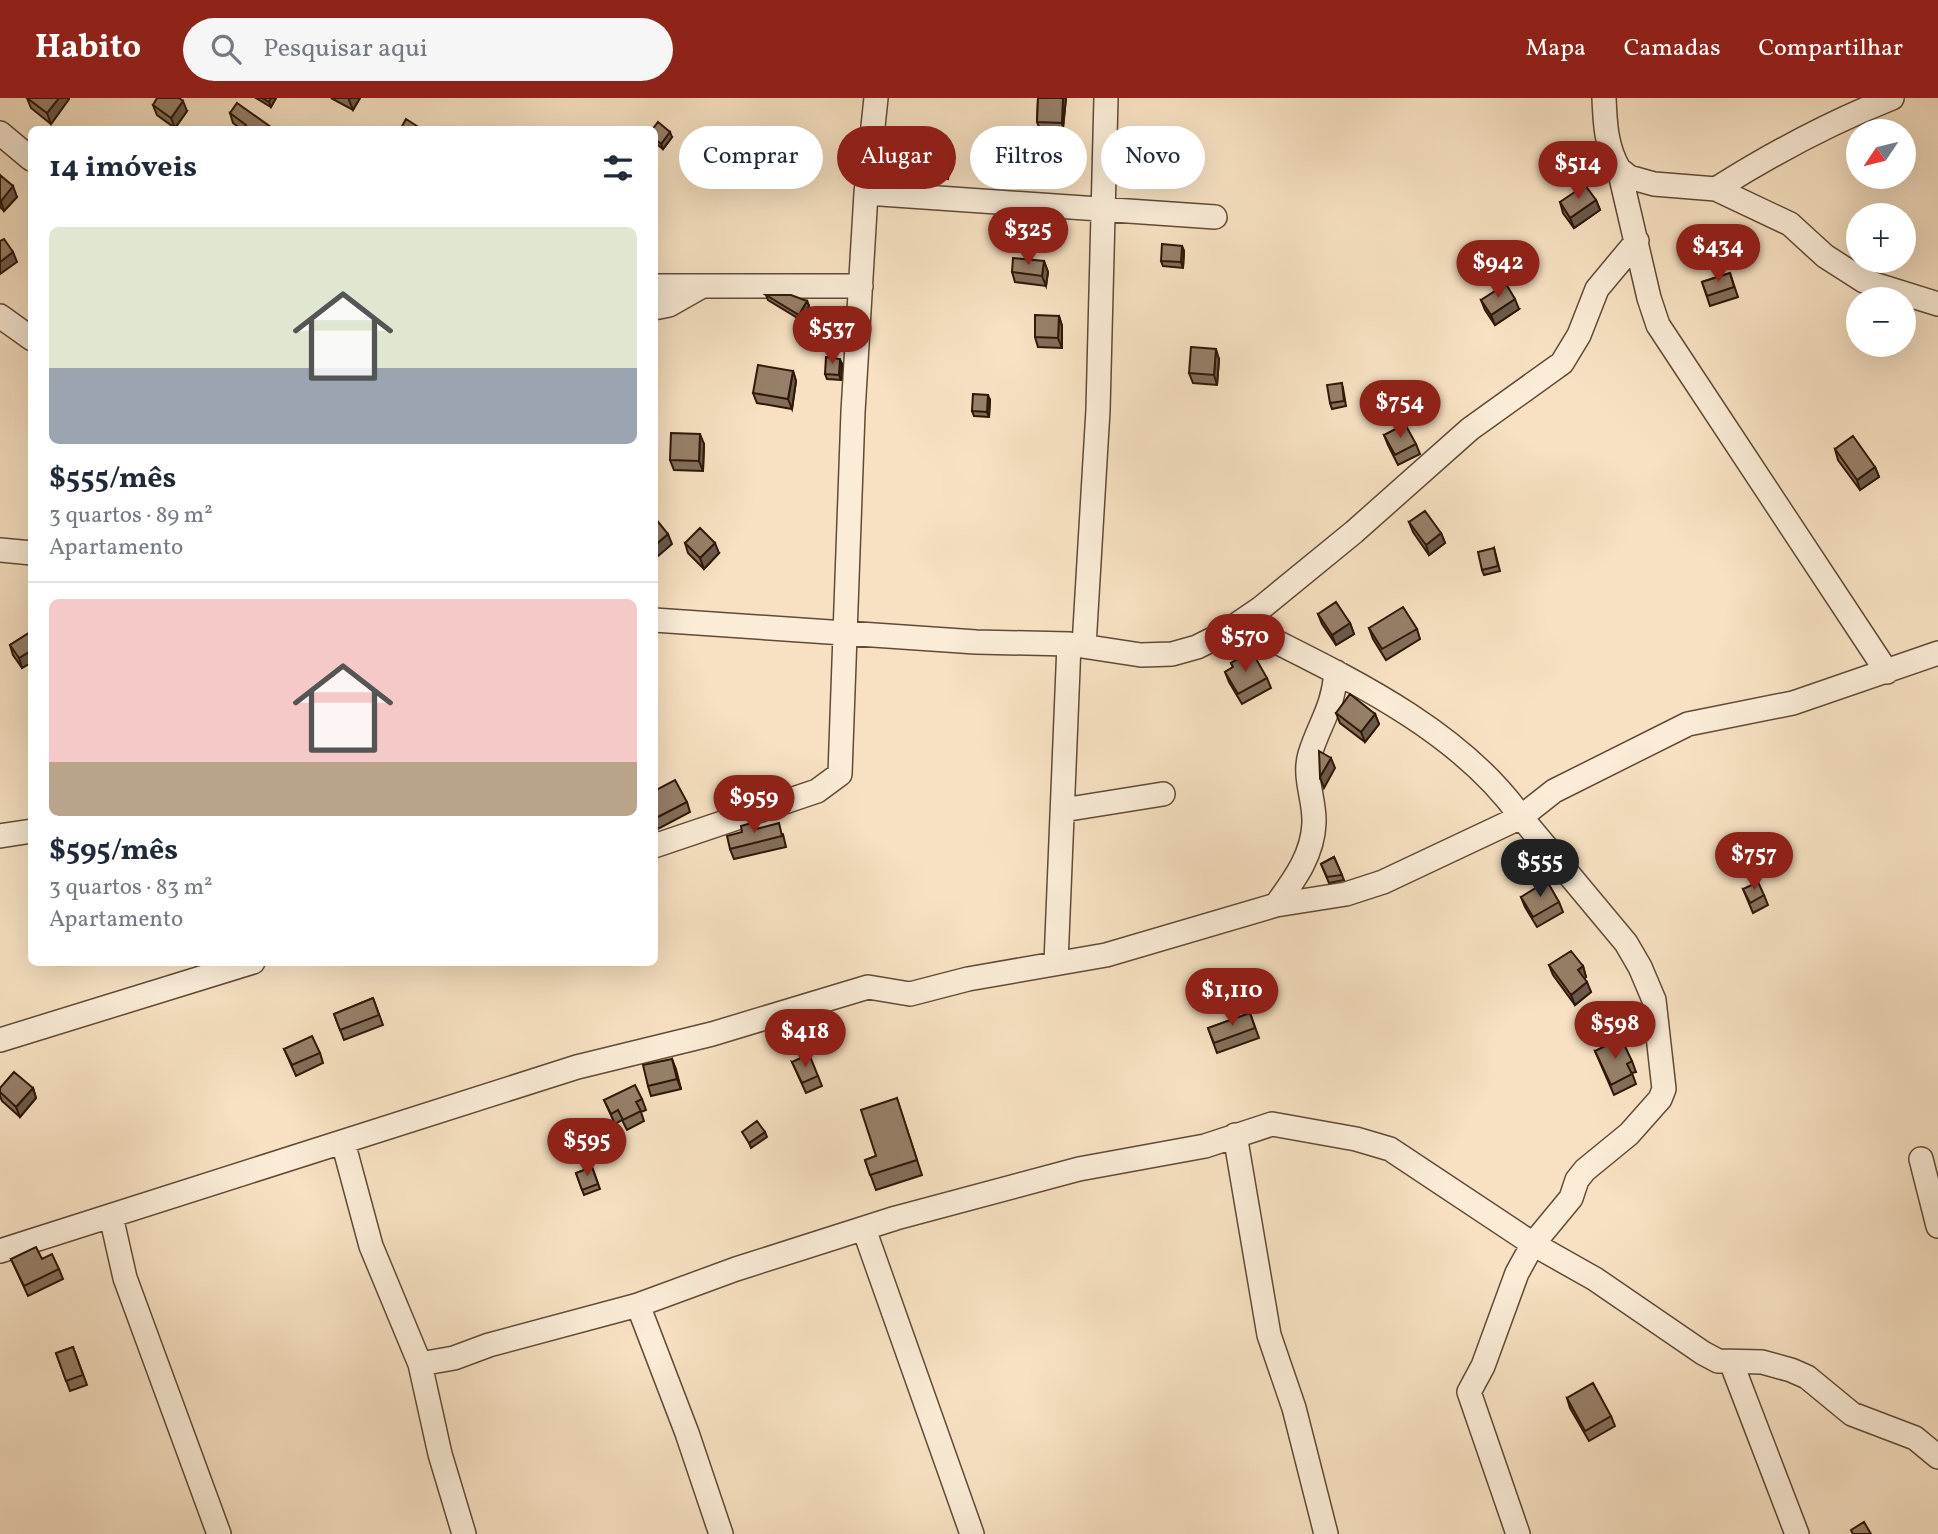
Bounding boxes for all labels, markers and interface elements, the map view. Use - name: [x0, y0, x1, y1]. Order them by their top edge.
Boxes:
- search box: [183, 18, 673, 81]
- text: Habito: [35, 26, 141, 72]
- icon: search: [207, 30, 245, 68]
- text: Pesquisar aqui: [263, 31, 428, 67]
- text: Mapa: [1526, 32, 1586, 66]
- text: Camadas: [1624, 32, 1720, 66]
- text: Compartilhar: [1758, 32, 1903, 66]
- north arrow: [1846, 119, 1916, 189]
- map controls: [1846, 119, 1916, 357]
- chip: Comprar: [679, 126, 823, 189]
- chip: Alugar: [837, 126, 956, 189]
- chip: Filtros: [970, 126, 1087, 189]
- chip: Novo: [1101, 126, 1205, 189]
- pin: $514: [1537, 141, 1619, 201]
- text: 14 imóveis: [49, 147, 197, 189]
- text: $514: [1554, 148, 1602, 180]
- icon: filters: [599, 149, 637, 187]
- button: +: [1846, 203, 1916, 273]
- pin: $325: [987, 208, 1069, 267]
- text: $325: [1004, 214, 1052, 246]
- pin: $434: [1677, 225, 1759, 284]
- text: $434: [1692, 231, 1744, 263]
- pin: $942: [1457, 240, 1539, 300]
- text: $942: [1472, 247, 1524, 279]
- icon: home: [280, 273, 406, 399]
- button: −: [1846, 287, 1916, 357]
- pin: $537: [791, 306, 873, 366]
- text: $537: [809, 313, 855, 345]
- pin: $754: [1359, 380, 1441, 440]
- text: $754: [1376, 387, 1424, 419]
- text: $555/mês: [49, 458, 176, 500]
- text: 3 quartos · 89 m²: [49, 500, 213, 532]
- text: Apartamento: [49, 532, 183, 564]
- pin: $570: [1204, 614, 1286, 674]
- text: $570: [1221, 621, 1269, 653]
- icon: home: [280, 645, 406, 771]
- pin: $959: [713, 776, 795, 835]
- text: $959: [730, 782, 778, 814]
- text: $595/mês: [49, 830, 178, 872]
- pin: $757: [1713, 832, 1795, 892]
- text: $757: [1731, 839, 1777, 871]
- pin: $555: [1499, 840, 1581, 899]
- text: $555: [1517, 846, 1563, 878]
- text: 3 quartos · 83 m²: [49, 872, 213, 904]
- text: Apartamento: [49, 904, 183, 936]
- pin: $1,110: [1175, 968, 1289, 1028]
- text: $1,110: [1201, 975, 1263, 1007]
- pin: $598: [1574, 1002, 1656, 1061]
- text: $598: [1591, 1008, 1639, 1040]
- pin: $418: [764, 1010, 846, 1069]
- text: $418: [781, 1016, 829, 1048]
- pin: $595: [546, 1118, 628, 1178]
- text: $595: [563, 1125, 611, 1157]

